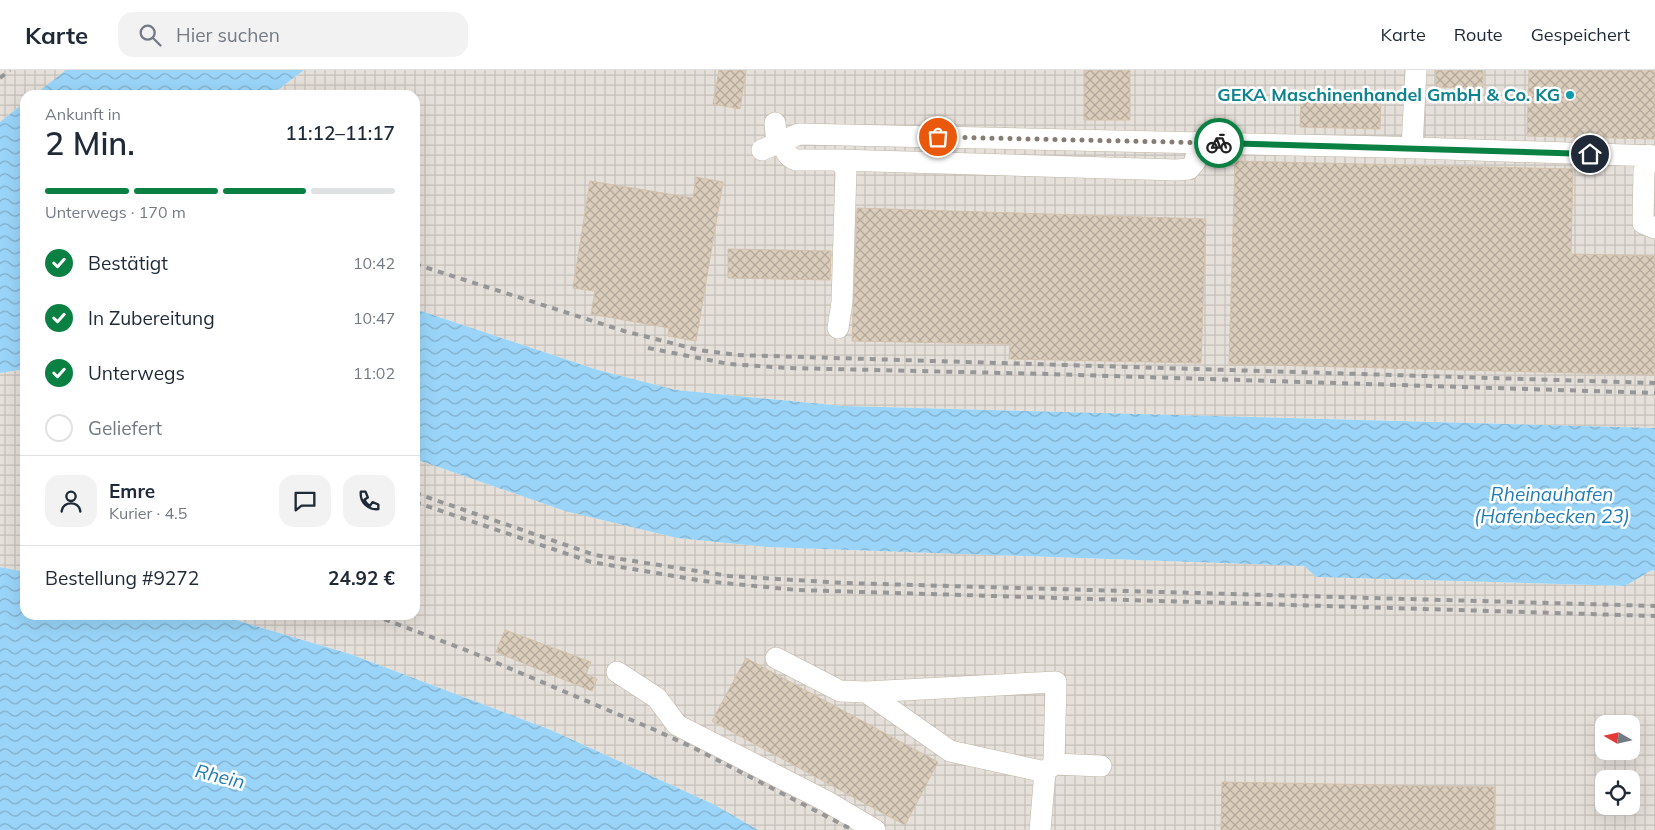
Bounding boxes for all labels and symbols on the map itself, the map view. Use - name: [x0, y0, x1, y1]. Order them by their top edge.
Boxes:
- place label: GEKA Maschinenhandel GmbH & Co. KG: [1217, 83, 1560, 106]
- marker: GEKA Maschinenhandel GmbH & Co. KG: [1564, 89, 1576, 101]
- pin: [917, 116, 959, 158]
- courier: [1194, 118, 1244, 168]
- pin: [1569, 133, 1611, 175]
- water label: Rheinauhafen (Hafenbecken 23): [1474, 482, 1630, 528]
- north arrow: [1595, 715, 1640, 760]
- water label: Rhein: [193, 758, 247, 794]

